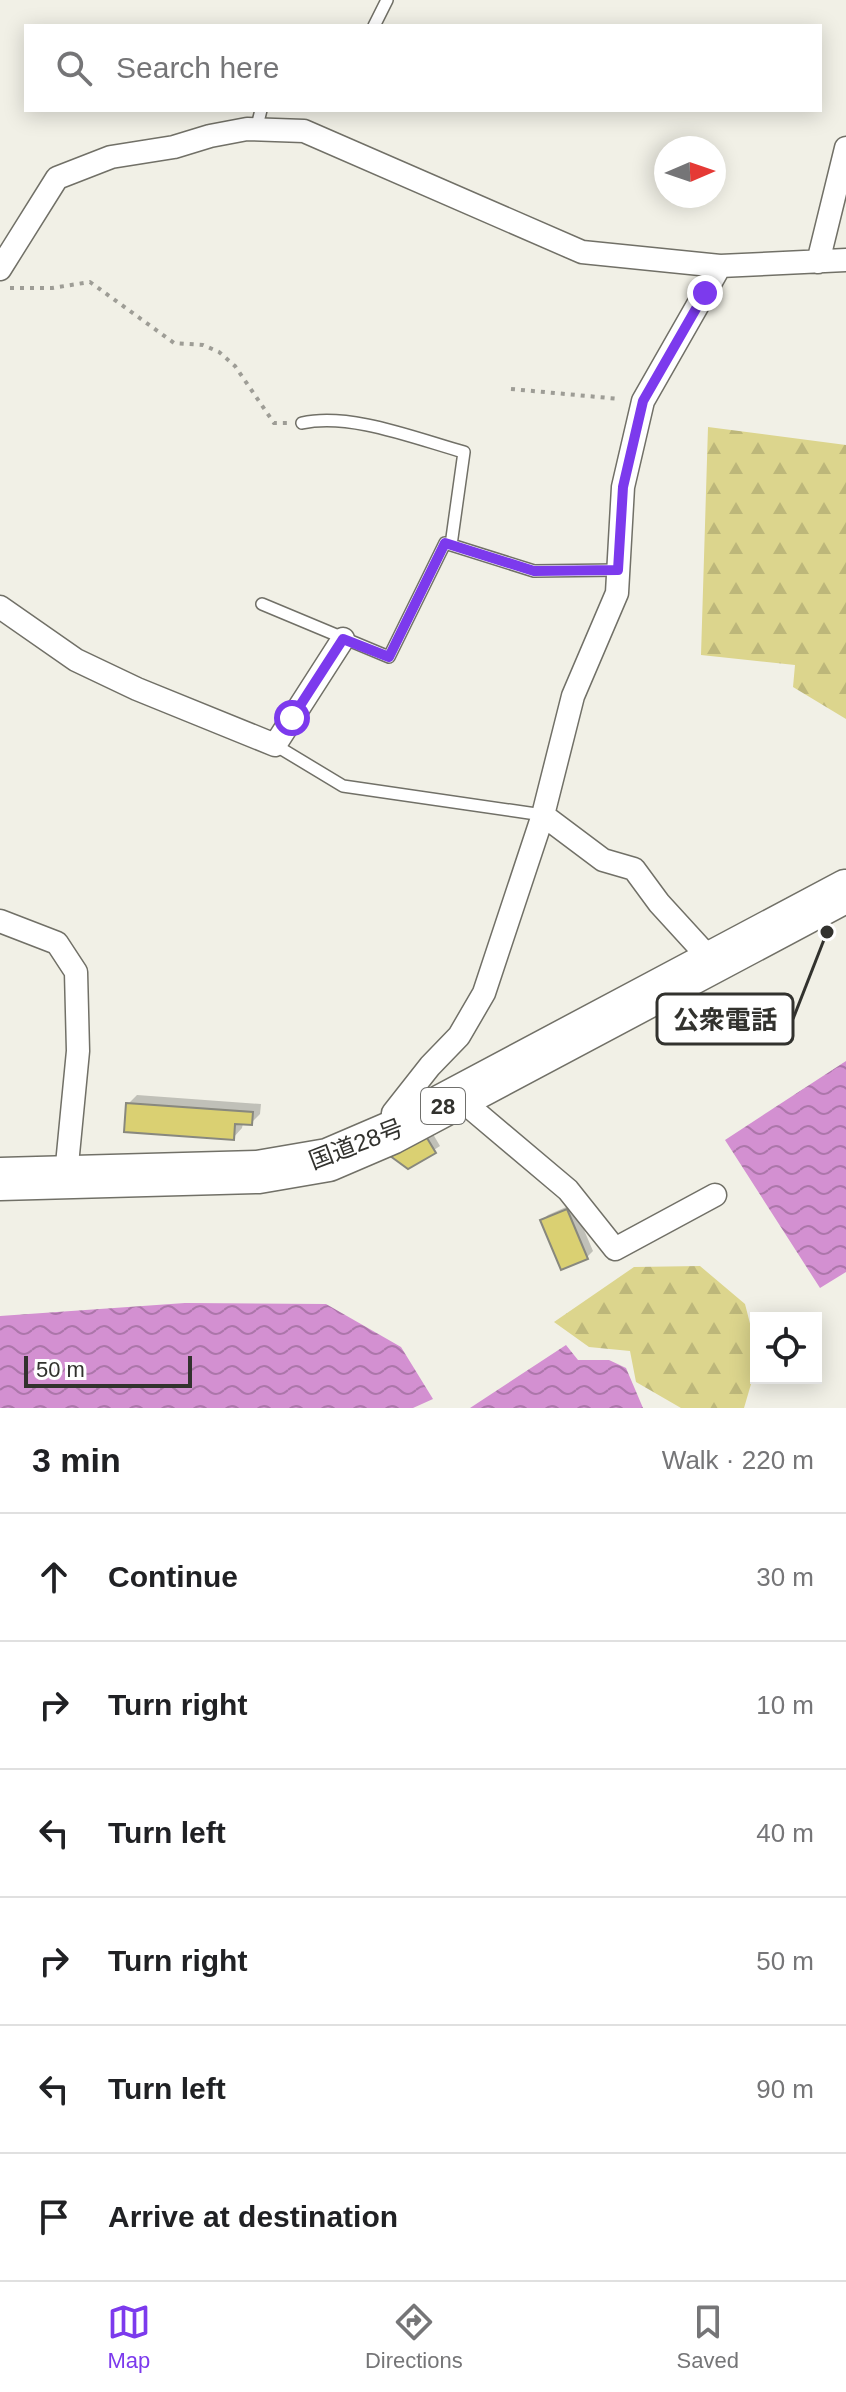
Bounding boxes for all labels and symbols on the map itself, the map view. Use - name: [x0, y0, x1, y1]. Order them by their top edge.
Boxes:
- north arrow: [654, 136, 726, 208]
- route end: [687, 275, 723, 311]
- route start: [274, 700, 310, 736]
- callout: 公衆電話: [657, 994, 793, 1044]
- text: 公衆電話: [673, 1005, 777, 1035]
- road number: 28: [421, 1088, 465, 1124]
- street label: 国道28号: [305, 1114, 407, 1174]
- scale bar: [24, 1352, 192, 1388]

